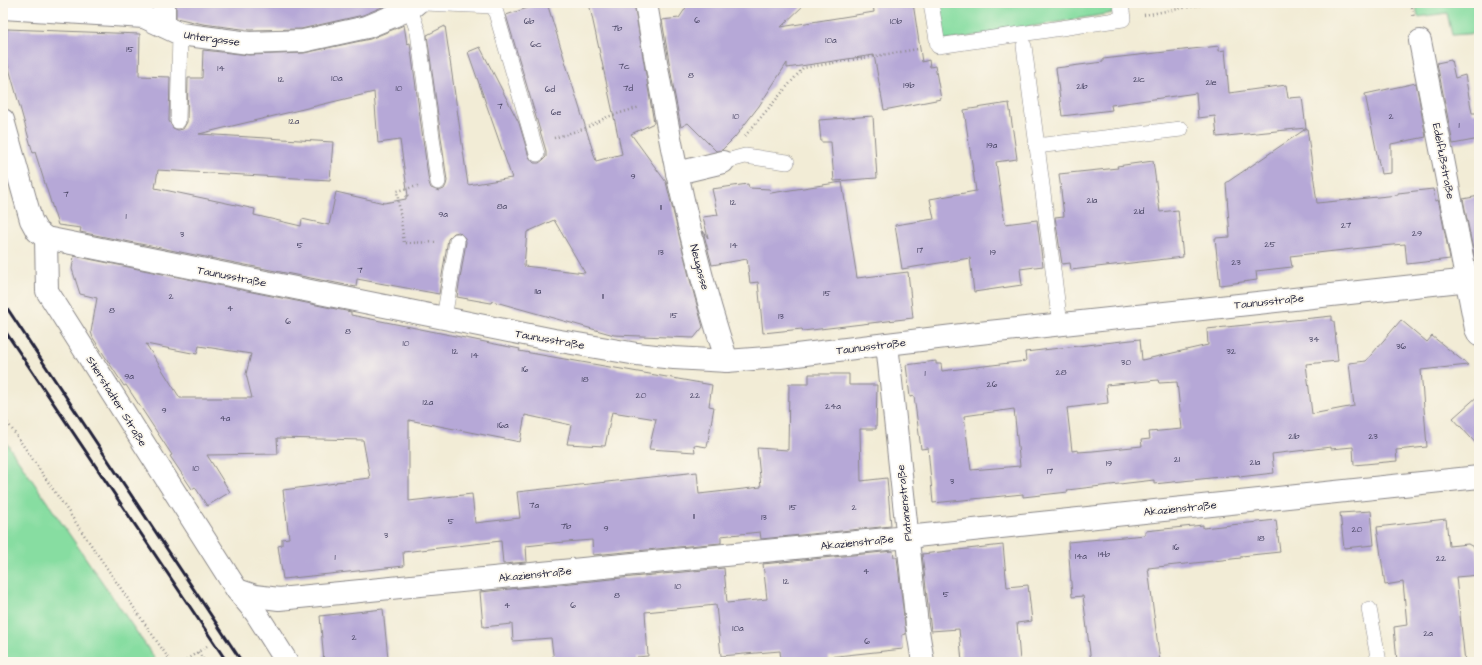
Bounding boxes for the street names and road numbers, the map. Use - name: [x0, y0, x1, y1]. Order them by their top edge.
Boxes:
- street label: Untergasse: [183, 27, 241, 51]
- street label: Edelflußstraße: [1429, 122, 1458, 200]
- street label: Neugasse: [685, 243, 713, 292]
- street label: Taunusstraße: [196, 262, 268, 291]
- street label: Taunusstraße: [1233, 290, 1305, 313]
- street label: Taunusstraße: [514, 326, 586, 353]
- street label: Taunusstraße: [835, 335, 907, 358]
- street label: Stierstadter Straße: [83, 353, 151, 449]
- street label: Platanenstraße: [893, 464, 916, 542]
- street label: Akazienstraße: [1143, 497, 1217, 520]
- street label: Akazienstraße: [820, 531, 894, 554]
- street label: Akazienstraße: [498, 563, 572, 586]

